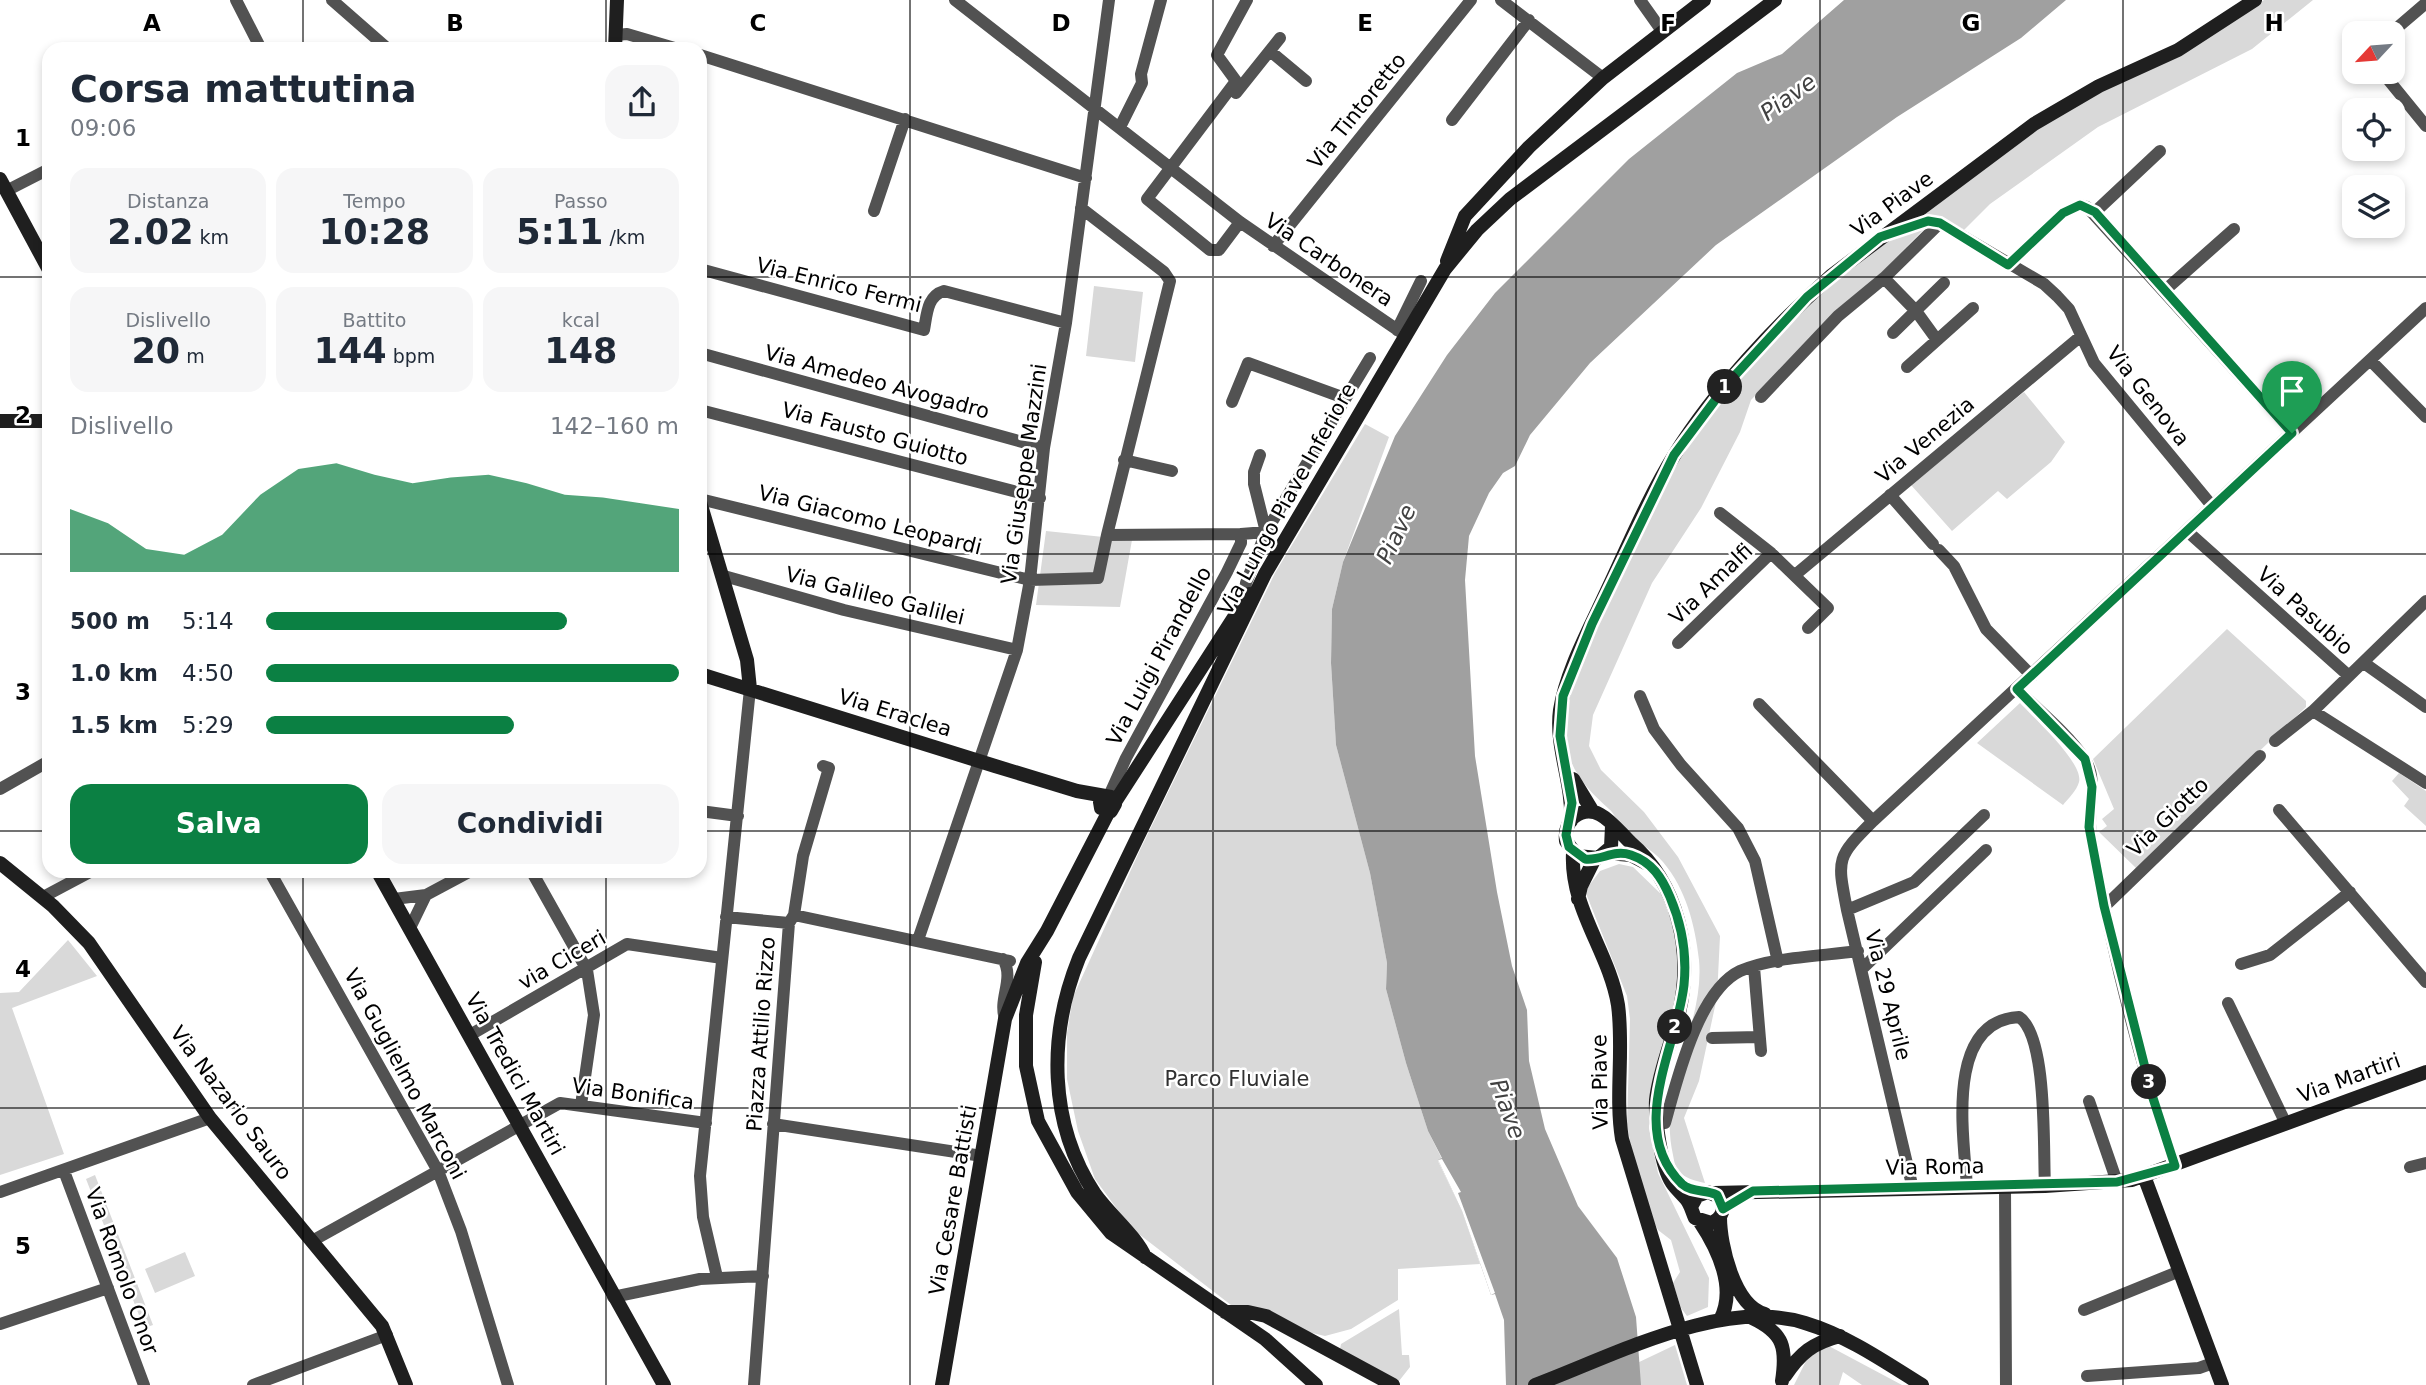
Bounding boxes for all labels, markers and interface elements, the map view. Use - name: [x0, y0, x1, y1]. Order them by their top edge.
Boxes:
- text: A: [143, 10, 161, 36]
- text: B: [446, 10, 464, 36]
- text: C: [750, 10, 766, 36]
- text: D: [1051, 10, 1071, 36]
- text: E: [1357, 10, 1373, 36]
- text: F: [1660, 10, 1676, 36]
- text: G: [1962, 10, 1980, 36]
- text: H: [2264, 10, 2284, 36]
- north arrow: [2342, 21, 2404, 84]
- map controls: [2342, 21, 2405, 238]
- street label: Via Tintoretto: [1303, 48, 1411, 174]
- button: share: [605, 65, 679, 139]
- text: Corsa mattutina: [70, 67, 417, 111]
- water label: Piave: [1755, 68, 1821, 126]
- button: locate: [2342, 98, 2405, 161]
- text: 09:06: [70, 115, 136, 141]
- text: 1: [15, 125, 31, 151]
- street label: Via Piave: [1846, 166, 1938, 242]
- button: layers: [2342, 175, 2405, 238]
- text: Distanza: [127, 190, 209, 212]
- text: Tempo: [343, 190, 406, 212]
- text: Passo: [554, 190, 608, 212]
- street label: Via Carbonera: [1260, 208, 1398, 312]
- text: 2.02: [107, 212, 194, 252]
- text: 10:28: [319, 212, 430, 252]
- text: 5:11: [516, 212, 603, 252]
- text: km: [194, 226, 229, 248]
- text: /km: [603, 226, 645, 248]
- street label: Via Enrico Fermi: [754, 253, 924, 317]
- text: Dislivello: [125, 309, 211, 331]
- text: Battito: [343, 309, 406, 331]
- text: kcal: [562, 309, 600, 331]
- text: 20: [132, 331, 180, 371]
- text: 144: [314, 331, 387, 371]
- text: 148: [544, 331, 617, 371]
- street label: Via Amedeo Avogadro: [762, 340, 992, 424]
- street label: Via Genova: [2102, 341, 2194, 451]
- text: m: [180, 345, 205, 367]
- text: bpm: [387, 345, 435, 367]
- pin: [2262, 361, 2322, 433]
- street label: Via Giuseppe Mazzini: [997, 362, 1051, 586]
- pin: 1: [1708, 370, 1742, 404]
- icon: arrive: [2273, 372, 2311, 410]
- text: 1: [1718, 375, 1731, 397]
- street label: Via Lungo Piave Inferiore: [1213, 379, 1361, 619]
- street label: Via Venezia: [1871, 392, 1979, 488]
- street label: Via Fausto Guiotto: [779, 398, 971, 470]
- text: 2: [15, 402, 31, 428]
- text: Dislivello: [70, 413, 173, 439]
- text: 142–160 m: [550, 413, 679, 439]
- street label: Via Giacomo Leopardi: [756, 481, 984, 559]
- water label: Piave: [1371, 500, 1421, 568]
- street label: Via Amalfi: [1665, 539, 1757, 629]
- street label: Via Galileo Galilei: [783, 562, 967, 630]
- street label: Via Luigi Pirandello: [1102, 562, 1216, 750]
- street label: Via Pasubio: [2252, 562, 2358, 660]
- text: 500 m: [70, 608, 150, 634]
- text: 5:14: [182, 608, 234, 634]
- text: 1.0 km: [70, 660, 158, 686]
- text: 4:50: [182, 660, 234, 686]
- text: 3: [15, 679, 31, 705]
- street label: Via Eraclea: [835, 684, 955, 742]
- text: 1.5 km: [70, 712, 158, 738]
- text: 5:29: [182, 712, 234, 738]
- street label: Via Giotto: [2122, 772, 2214, 862]
- button: Salva: [70, 784, 368, 864]
- button: Condividi: [382, 784, 679, 864]
- street label: via Ciceri: [514, 925, 610, 995]
- street label: Via 29 Aprile: [1860, 927, 1916, 1063]
- street label: Piazza Attilio Rizzo: [742, 936, 780, 1132]
- text: 4: [15, 956, 31, 982]
- street label: Via Guglielmo Marconi: [339, 964, 471, 1184]
- street label: Via Tredici Martiri: [461, 989, 569, 1159]
- pin: 2: [1658, 1010, 1692, 1044]
- text: 2: [1668, 1015, 1681, 1037]
- street label: Via Nazario Sauro: [165, 1021, 297, 1185]
- street label: Via Piave: [1587, 1034, 1613, 1130]
- street label: Via Martiri: [2294, 1048, 2404, 1108]
- pin: 3: [2132, 1064, 2166, 1100]
- park label: Parco Fluviale: [1165, 1067, 1309, 1091]
- text: 3: [2142, 1070, 2155, 1092]
- street label: Via Bonifica: [570, 1074, 696, 1114]
- water label: Piave: [1485, 1075, 1531, 1143]
- street label: Via Cesare Battisti: [924, 1103, 982, 1297]
- street label: Via Roma: [1885, 1154, 1985, 1180]
- street label: Via Romolo Onor: [81, 1184, 163, 1358]
- text: 5: [15, 1233, 31, 1259]

